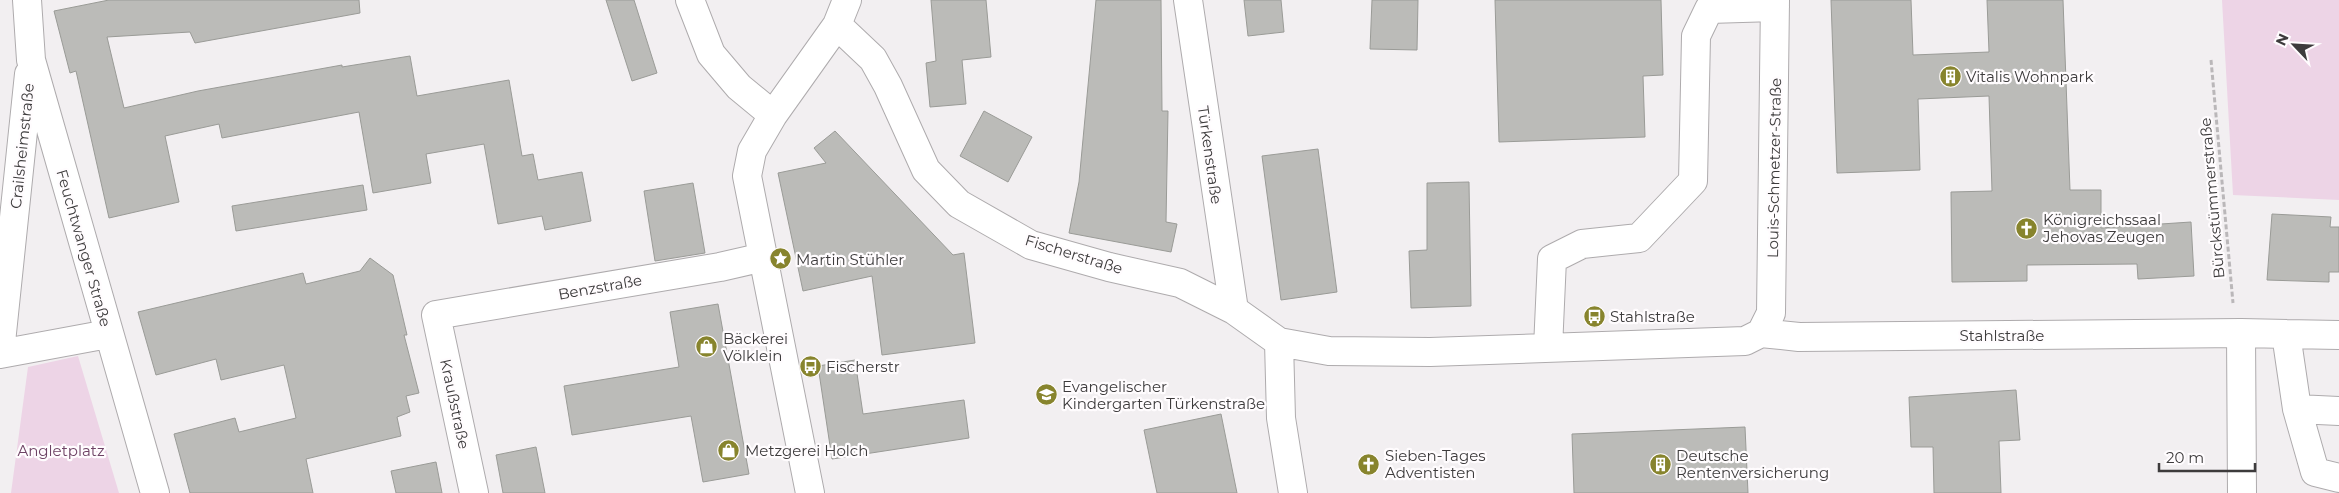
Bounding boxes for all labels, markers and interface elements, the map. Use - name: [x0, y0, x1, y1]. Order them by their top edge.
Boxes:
- north arrow: [2269, 20, 2319, 70]
- text: N: [2272, 31, 2293, 48]
- building icon: Vitalis Wohnpark: [1938, 64, 1962, 88]
- place label: Vitalis Wohnpark: [1966, 67, 2093, 86]
- street label: Louis-Schmetzer-Straße: [1763, 78, 1785, 258]
- street label: Crailsheimstraße: [6, 82, 38, 210]
- street label: Türkenstraße: [1194, 105, 1226, 205]
- street label: Bürckstümmerstraße: [2196, 117, 2228, 279]
- street label: Feuchtwanger Straße: [52, 167, 116, 329]
- place label: Königreichssaal Jehovas Zeugen: [2042, 210, 2165, 246]
- church icon: Königreichssaal Jehovas Zeugen: [2015, 216, 2039, 240]
- street label: Fischerstraße: [1023, 230, 1125, 278]
- place icon: Martin Stühler: [768, 247, 792, 271]
- place label: Martin Stühler: [796, 250, 904, 269]
- street label: Benzstraße: [557, 270, 643, 304]
- bus stop icon: Stahlstraße: [1582, 304, 1606, 328]
- place label: Stahlstraße: [1610, 307, 1695, 326]
- street label: Stahlstraße: [1960, 326, 2044, 345]
- place label: Bäckerei Völklein: [723, 329, 788, 365]
- shop icon: Bäckerei Völklein: [695, 335, 719, 359]
- bus stop icon: Fischerstr: [798, 354, 822, 378]
- street label: Kraußstraße: [436, 357, 474, 451]
- place label: Fischerstr: [826, 357, 900, 376]
- place label: Evangelischer Kindergarten Türkenstraße: [1062, 377, 1265, 413]
- school or university icon: Evangelischer Kindergarten Türkenstraße: [1034, 383, 1058, 407]
- shop icon: Metzgerei Holch: [717, 438, 741, 462]
- scale bar: [2159, 440, 2255, 472]
- park label: Angletplatz: [17, 441, 105, 460]
- place label: Metzgerei Holch: [745, 441, 868, 460]
- place label: Sieben-Tages Adventisten: [1385, 446, 1486, 482]
- place label: Deutsche Rentenversicherung: [1676, 446, 1829, 482]
- text: 20 m: [2166, 448, 2204, 467]
- church icon: Sieben-Tages Adventisten: [1357, 452, 1381, 476]
- building icon: Deutsche Rentenversicherung: [1648, 452, 1672, 476]

